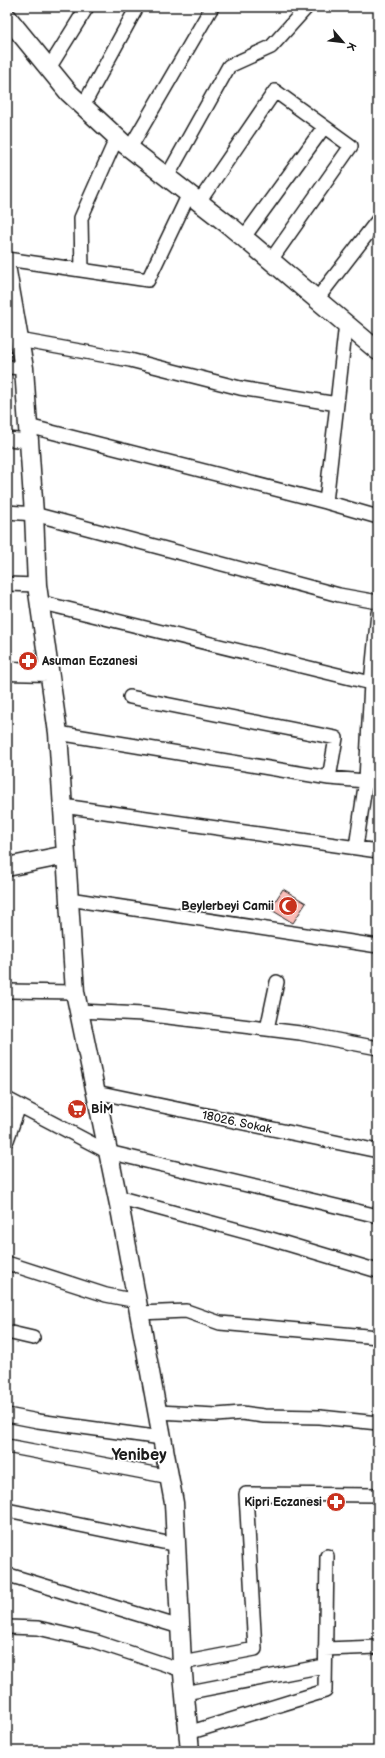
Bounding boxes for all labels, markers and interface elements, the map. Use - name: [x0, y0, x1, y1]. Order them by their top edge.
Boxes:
- north arrow: [323, 22, 363, 62]
- text: K: [344, 40, 359, 53]
- pharmacy icon: Asuman Eczanesi: [17, 650, 39, 672]
- place label: Asuman Eczanesi: [41, 654, 138, 669]
- mosque icon: Beylerbeyi Camii: [277, 895, 299, 917]
- place label: Beylerbeyi Camii: [181, 899, 274, 914]
- supermarket icon: BİM: [66, 1098, 88, 1120]
- place label: BİM: [91, 1100, 113, 1117]
- street label: 18026. Sokak: [201, 1108, 273, 1137]
- district label: Yenibey: [111, 1446, 167, 1465]
- pharmacy icon: Kipri Eczanesi: [325, 1491, 347, 1513]
- place label: Kipri Eczanesi: [244, 1495, 322, 1510]

